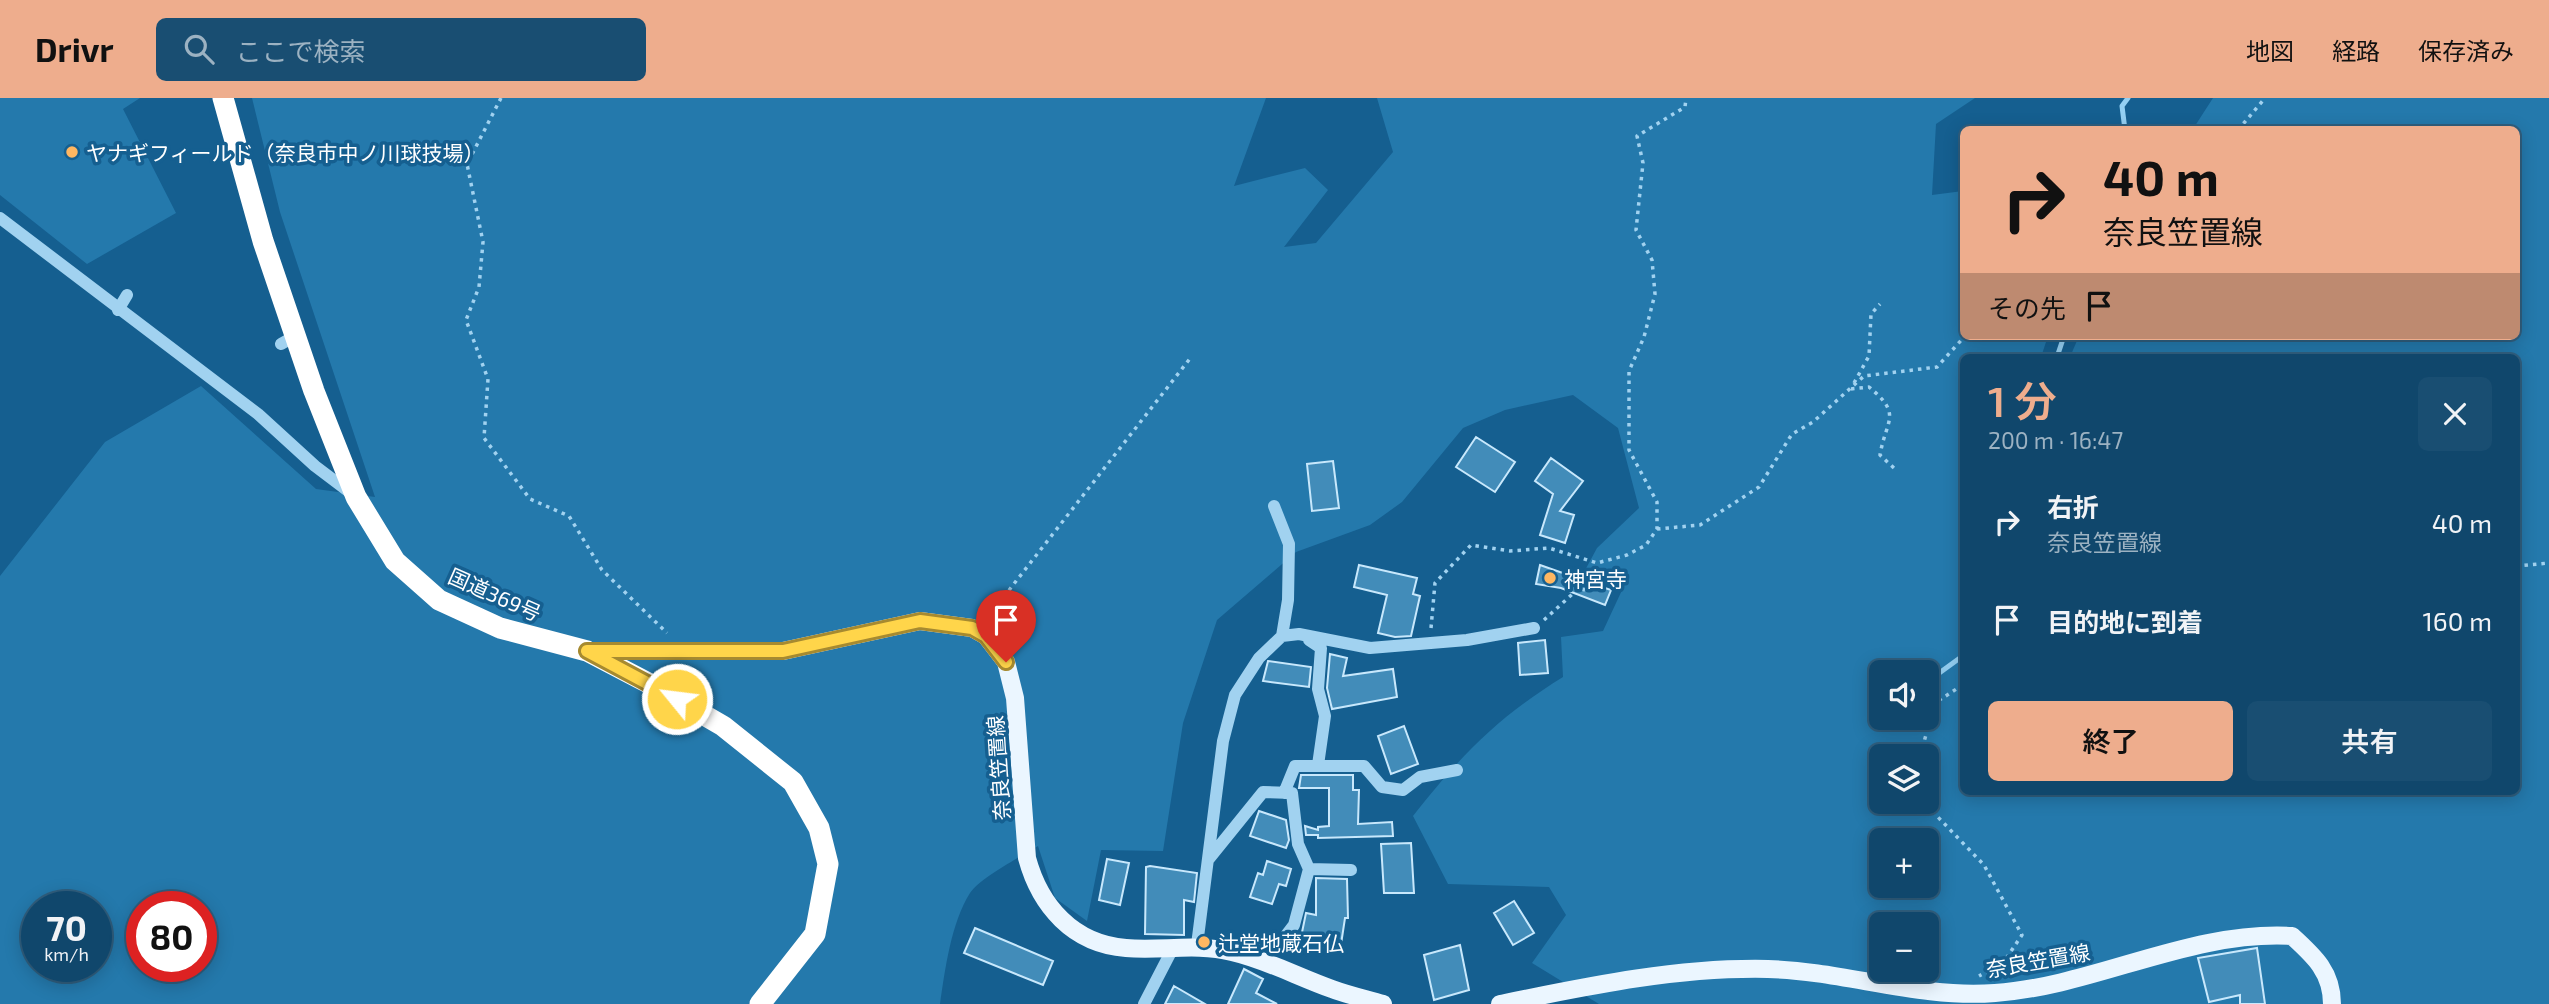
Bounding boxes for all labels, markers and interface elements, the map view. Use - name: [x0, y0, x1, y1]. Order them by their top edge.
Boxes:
- search box: [156, 18, 646, 81]
- text: Drivr: [35, 29, 114, 69]
- icon: search: [180, 30, 218, 68]
- text: ここで検索: [236, 35, 366, 66]
- text: 地図: [2246, 36, 2294, 65]
- text: 経路: [2332, 36, 2380, 65]
- text: 保存済み: [2418, 36, 2514, 65]
- place label: ヤナギフィールド（奈良市中ノ川球技場）: [86, 140, 485, 165]
- marker: ヤナギフィールド（奈良市中ノ川球技場）: [64, 144, 80, 160]
- text: 40 m: [2103, 147, 2219, 206]
- icon: right: [1988, 154, 2079, 245]
- text: 奈良笠置線: [2103, 212, 2263, 250]
- icon: arrive: [2080, 287, 2118, 325]
- text: その先: [1988, 292, 2066, 323]
- text: 1 分: [1988, 375, 2057, 425]
- button: close: [2418, 377, 2492, 451]
- text: 200 m · 16:47: [1988, 426, 2123, 454]
- text: 右折: [2047, 491, 2099, 522]
- icon: right: [1988, 503, 2026, 541]
- text: 40 m: [2432, 507, 2492, 538]
- text: 奈良笠置線: [2047, 528, 2162, 556]
- street label: 国道369号: [445, 563, 545, 625]
- place label: 神宮寺: [1564, 566, 1627, 591]
- marker: 神宮寺: [1542, 570, 1558, 586]
- pin: [976, 590, 1036, 662]
- icon: arrive: [987, 601, 1025, 639]
- icon: arrive: [1988, 601, 2026, 639]
- text: 160 m: [2423, 605, 2492, 636]
- text: 目的地に到着: [2047, 606, 2203, 637]
- map controls: [1869, 660, 1939, 982]
- button: sound: [1869, 660, 1939, 730]
- position arrow: [640, 662, 714, 736]
- button: 終了: [1988, 701, 2233, 781]
- button: 共有: [2247, 701, 2492, 781]
- street label: 奈良笠置線: [982, 715, 1014, 821]
- button: layers: [1869, 744, 1939, 814]
- button: +: [1869, 828, 1939, 898]
- speed limit sign: 80: [126, 891, 217, 982]
- text: 70: [46, 906, 87, 948]
- button: −: [1869, 912, 1939, 982]
- place label: 辻堂地蔵石仏: [1218, 930, 1344, 955]
- marker: 辻堂地蔵石仏: [1196, 934, 1212, 950]
- street label: 奈良笠置線: [1984, 939, 2092, 981]
- text: km/h: [44, 943, 89, 965]

